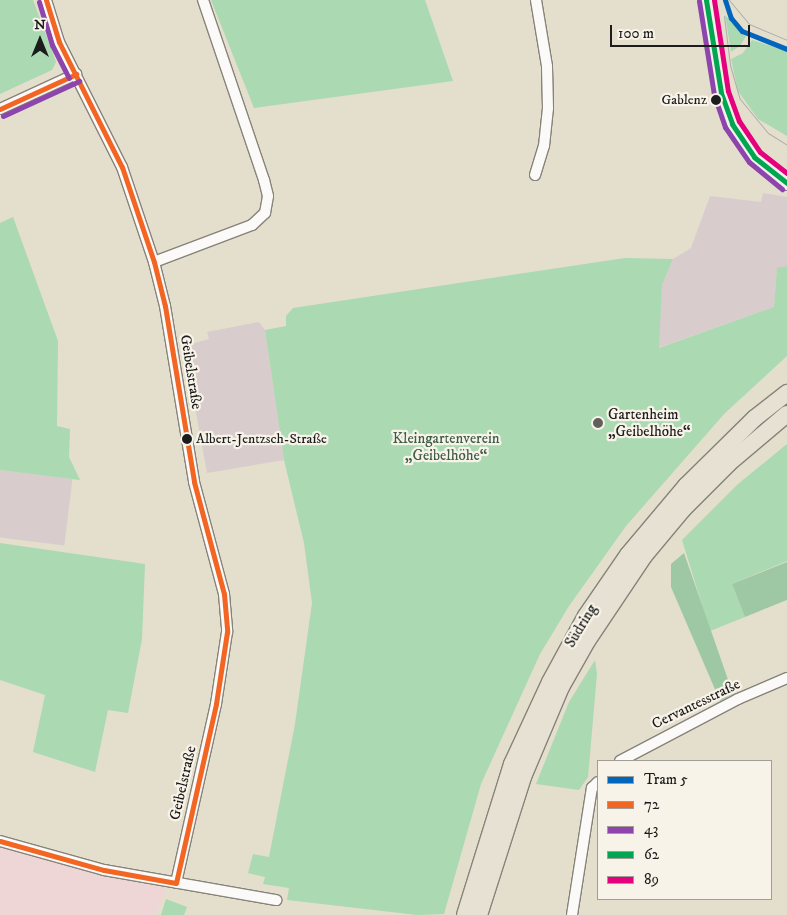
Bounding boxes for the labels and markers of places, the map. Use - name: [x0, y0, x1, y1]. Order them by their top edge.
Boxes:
- place label: Gablenz: [661, 92, 707, 108]
- marker: Gablenz: [711, 95, 721, 105]
- place label: Gartenheim „Geibelhöhe“: [608, 405, 690, 440]
- marker: Gartenheim „Geibelhöhe“: [592, 417, 604, 429]
- place label: Albert-Jentzsch-Straße: [196, 431, 327, 447]
- marker: Albert-Jentzsch-Straße: [182, 434, 192, 444]

